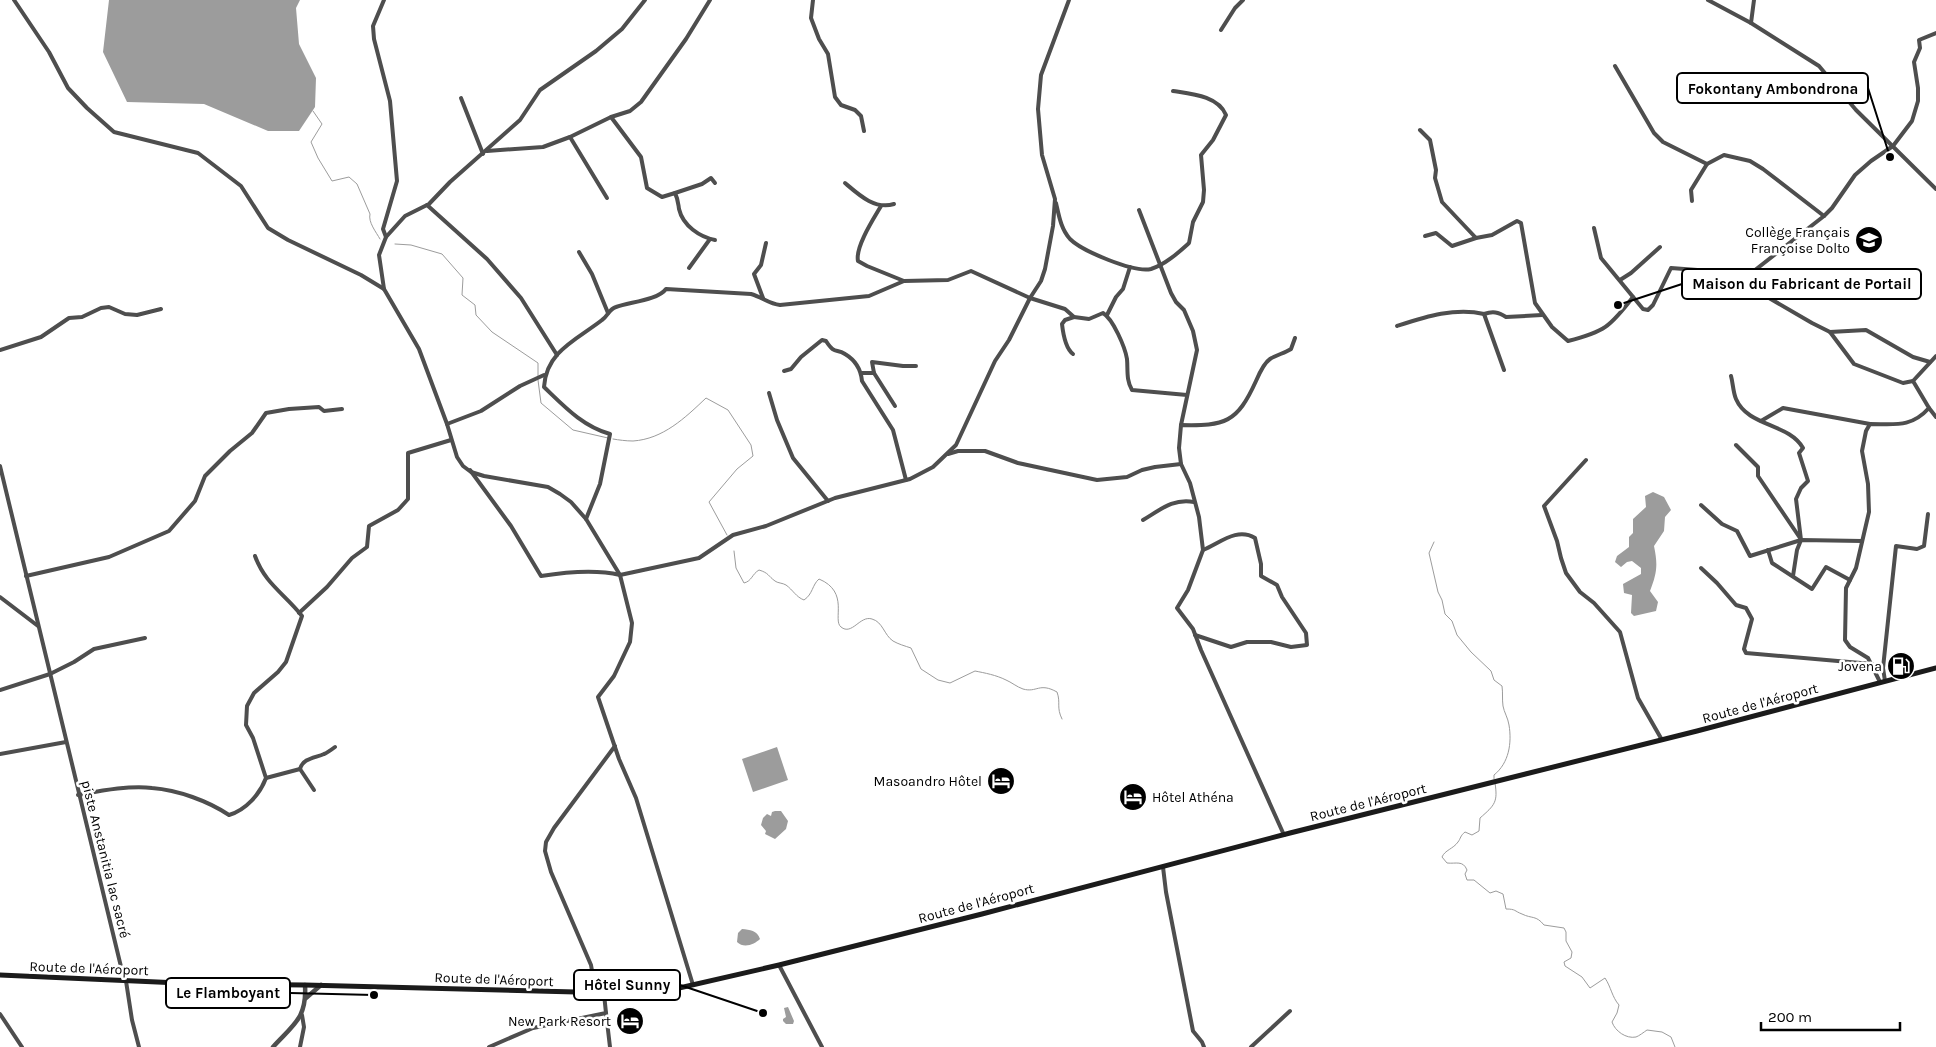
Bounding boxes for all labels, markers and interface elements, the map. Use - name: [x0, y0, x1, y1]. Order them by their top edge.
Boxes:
- callout: Fokontany Ambondrona: [1677, 73, 1868, 103]
- text: Fokontany Ambondrona: [1688, 80, 1858, 98]
- place label: Collège Français Françoise Dolto: [1745, 224, 1850, 257]
- school or university icon: Collège Français Françoise Dolto: [1854, 225, 1884, 255]
- callout: Maison du Fabricant de Portail: [1682, 269, 1921, 299]
- text: Maison du Fabricant de Portail: [1692, 275, 1912, 293]
- fuel station icon: Jovena: [1886, 651, 1916, 681]
- place label: Jovena: [1838, 658, 1882, 675]
- street label: Route de l'Aéroport: [1700, 680, 1820, 727]
- hotel icon: Masoandro Hôtel: [986, 766, 1016, 796]
- place label: Masoandro Hôtel: [874, 773, 982, 790]
- street label: piste Anstanitia lac sacré: [78, 778, 133, 940]
- street label: Route de l'Aéroport: [1308, 780, 1428, 825]
- hotel icon: Hôtel Athéna: [1118, 782, 1148, 812]
- place label: Hôtel Athéna: [1152, 789, 1234, 806]
- street label: Route de l'Aéroport: [916, 880, 1036, 927]
- street label: Route de l'Aéroport: [29, 958, 149, 979]
- street label: Route de l'Aéroport: [434, 969, 554, 990]
- callout: Hôtel Sunny: [574, 970, 680, 1000]
- text: Hôtel Sunny: [584, 976, 671, 994]
- callout: Le Flamboyant: [166, 978, 290, 1008]
- text: Le Flamboyant: [176, 984, 280, 1002]
- scale bar: [1761, 1000, 1900, 1032]
- hotel icon: New Park Resort: [615, 1006, 645, 1036]
- text: 200 m: [1768, 1008, 1812, 1026]
- place label: New Park Resort: [508, 1013, 611, 1030]

